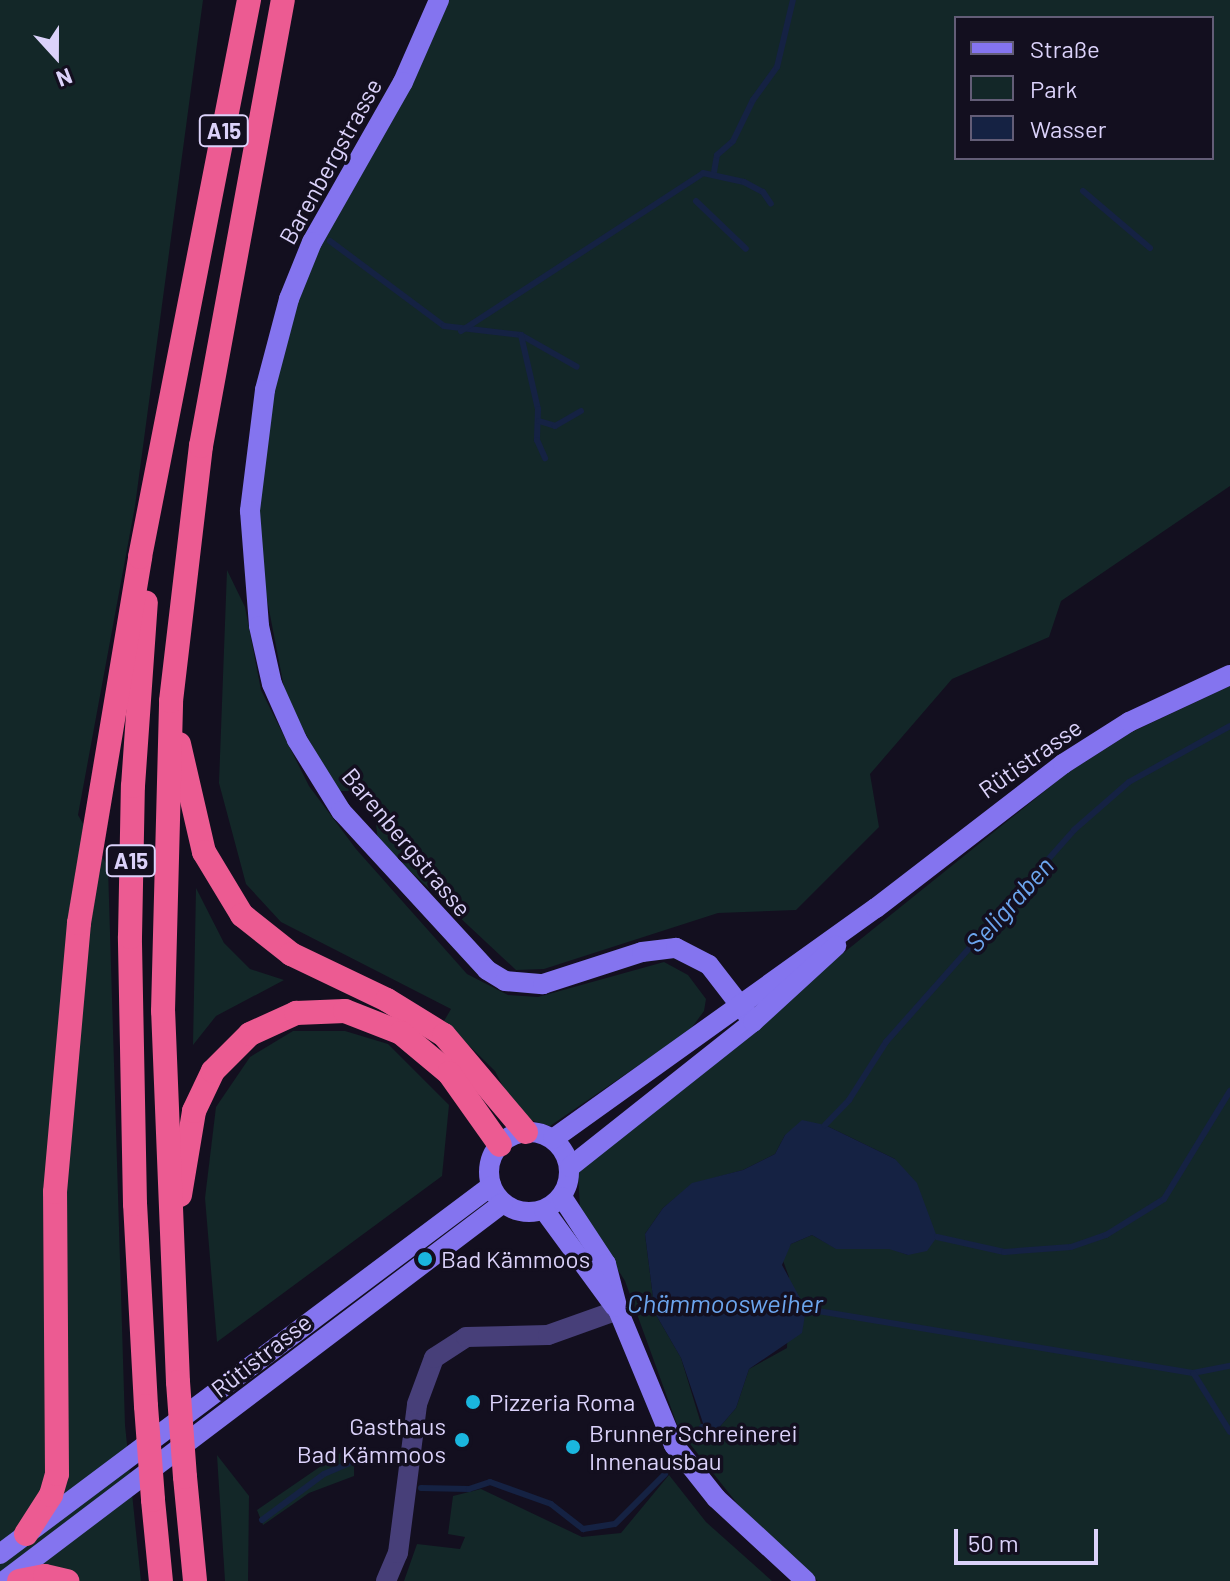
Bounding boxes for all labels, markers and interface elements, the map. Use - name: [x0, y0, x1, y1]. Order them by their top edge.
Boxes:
- north arrow: [16, 16, 96, 96]
- legend: [954, 16, 1214, 160]
- text: Straße: [1030, 34, 1100, 63]
- text: N: [53, 64, 76, 93]
- street label: Barenbergstrasse: [273, 73, 387, 249]
- text: Park: [1030, 74, 1077, 103]
- road number: A15: [198, 113, 250, 149]
- text: Wasser: [1030, 114, 1106, 143]
- street label: Rütistrasse: [973, 712, 1087, 804]
- street label: Barenbergstrasse: [336, 762, 478, 922]
- road number: A15: [105, 843, 157, 879]
- water label: Seligraben: [958, 850, 1060, 958]
- place label: Bad Kämmoos: [441, 1245, 590, 1273]
- marker: Bad Kämmoos: [416, 1250, 434, 1268]
- water label: Chämmoosweiher: [627, 1287, 823, 1319]
- street label: Rütistrasse: [205, 1307, 317, 1403]
- place label: Pizzeria Roma: [489, 1388, 635, 1416]
- marker: Pizzeria Roma: [464, 1393, 482, 1411]
- place label: Gasthaus Bad Kämmoos: [297, 1412, 446, 1468]
- place label: Brunner Schreinerei Innenausbau: [589, 1419, 798, 1475]
- marker: Gasthaus Bad Kämmoos: [453, 1431, 471, 1449]
- marker: Brunner Schreinerei Innenausbau: [564, 1438, 582, 1456]
- scale bar: [958, 1513, 1102, 1563]
- text: 50 m: [968, 1528, 1019, 1557]

